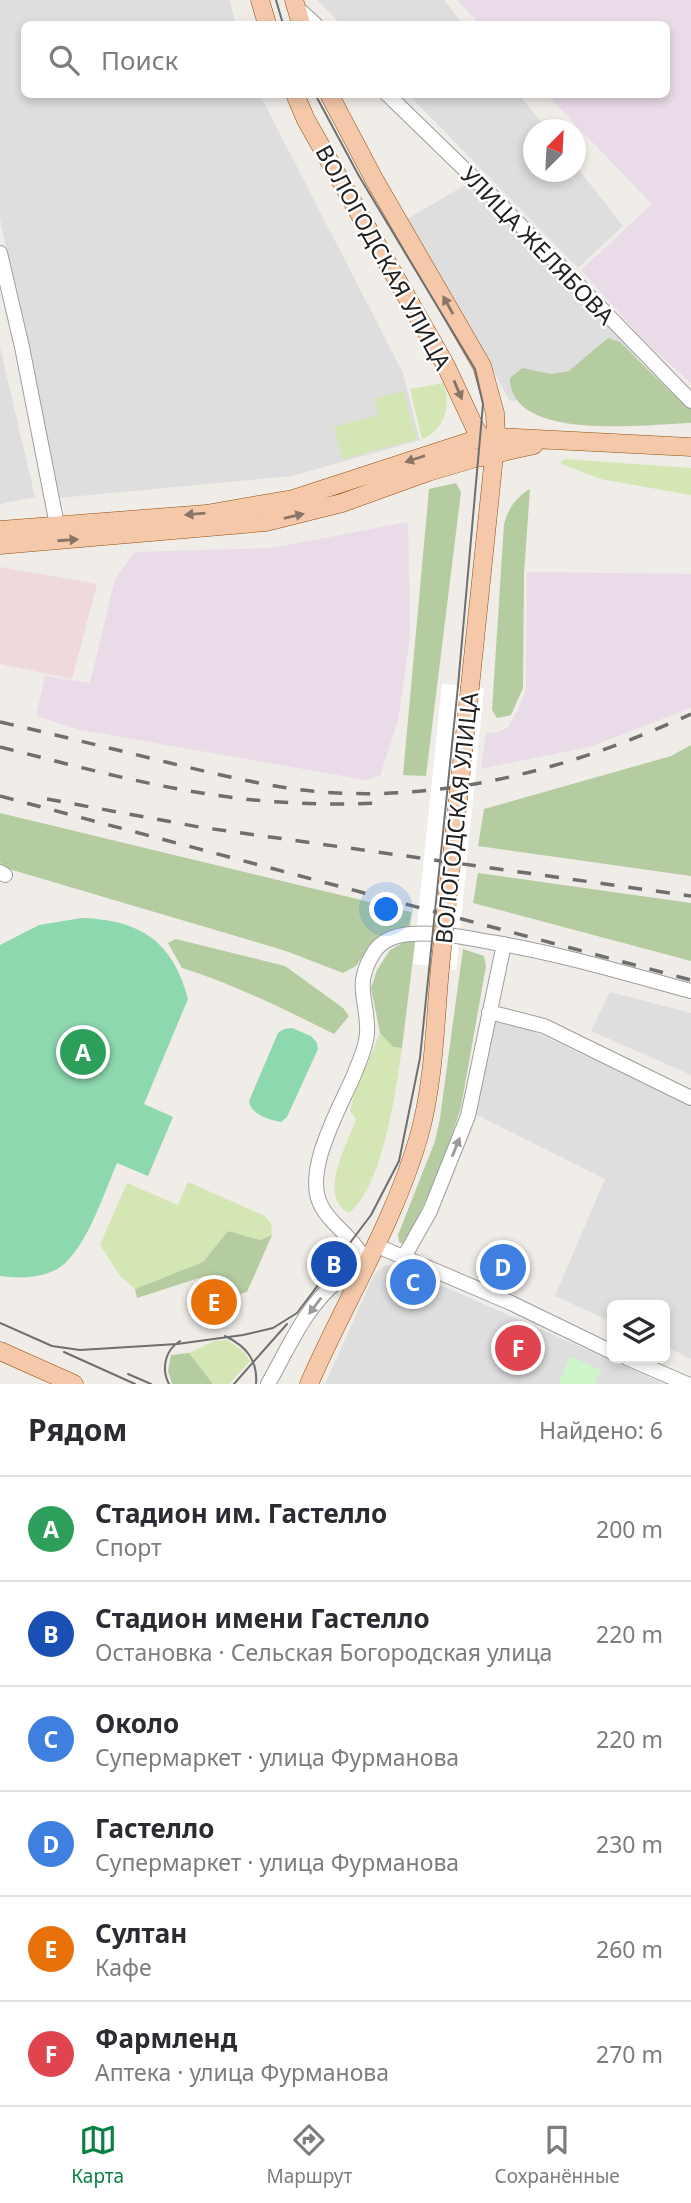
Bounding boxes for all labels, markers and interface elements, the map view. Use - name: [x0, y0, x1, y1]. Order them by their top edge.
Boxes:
- search box: [21, 21, 670, 98]
- icon: search: [45, 41, 83, 79]
- text: Поиск: [101, 42, 178, 78]
- north arrow: [523, 119, 586, 182]
- street label: ВОЛОГОДСКАЯ УЛИЦА: [309, 139, 459, 376]
- street label: УЛИЦА ЖЕЛЯБОВА: [454, 159, 622, 331]
- one-way arrow: [442, 296, 454, 315]
- one-way arrow: [453, 380, 464, 401]
- one-way arrow: [405, 455, 426, 465]
- one-way arrow: [184, 509, 206, 520]
- one-way arrow: [283, 510, 305, 521]
- one-way arrow: [57, 534, 79, 545]
- street label: ВОЛОГОДСКАЯ УЛИЦА: [427, 690, 485, 945]
- your location: [369, 892, 403, 926]
- pin: A: [60, 1026, 106, 1078]
- one-way arrow: [450, 1137, 461, 1158]
- pin: B: [311, 1238, 357, 1290]
- pin: D: [480, 1241, 526, 1293]
- pin: C: [390, 1256, 436, 1308]
- pin: E: [191, 1276, 237, 1328]
- one-way arrow: [309, 1297, 323, 1315]
- map controls: [607, 1300, 670, 1363]
- button: layers: [607, 1300, 670, 1363]
- pin: F: [495, 1322, 541, 1374]
- text: Рядом: [28, 1409, 127, 1450]
- text: Найдено: 6: [539, 1414, 663, 1446]
- text: Стадион им. Гастелло: [95, 1495, 387, 1531]
- text: A: [43, 1513, 59, 1545]
- text: 200 m: [596, 1513, 663, 1545]
- text: Спорт: [95, 1531, 162, 1563]
- text: Стадион имени Гастелло: [95, 1600, 430, 1636]
- text: B: [43, 1618, 59, 1650]
- text: 220 m: [596, 1618, 663, 1650]
- text: Остановка · Сельская Богородская улица: [95, 1636, 552, 1668]
- text: Около: [95, 1705, 179, 1741]
- text: C: [44, 1723, 58, 1755]
- text: 220 m: [596, 1723, 663, 1755]
- text: Супермаркет · улица Фурманова: [95, 1741, 459, 1773]
- text: Гастелло: [95, 1810, 214, 1846]
- text: D: [43, 1828, 59, 1860]
- text: 230 m: [596, 1828, 663, 1860]
- text: Супермаркет · улица Фурманова: [95, 1846, 459, 1878]
- text: Султан: [95, 1915, 187, 1951]
- text: E: [45, 1933, 57, 1965]
- text: 260 m: [596, 1933, 663, 1965]
- text: Кафе: [95, 1951, 152, 1983]
- text: Фармленд: [95, 2020, 237, 2056]
- text: F: [45, 2038, 57, 2070]
- text: 270 m: [596, 2038, 663, 2070]
- text: Аптека · улица Фурманова: [95, 2056, 389, 2088]
- tab: Карта: [71, 2121, 124, 2189]
- tab: Маршрут: [266, 2121, 352, 2189]
- tab: Сохранённые: [495, 2121, 620, 2189]

